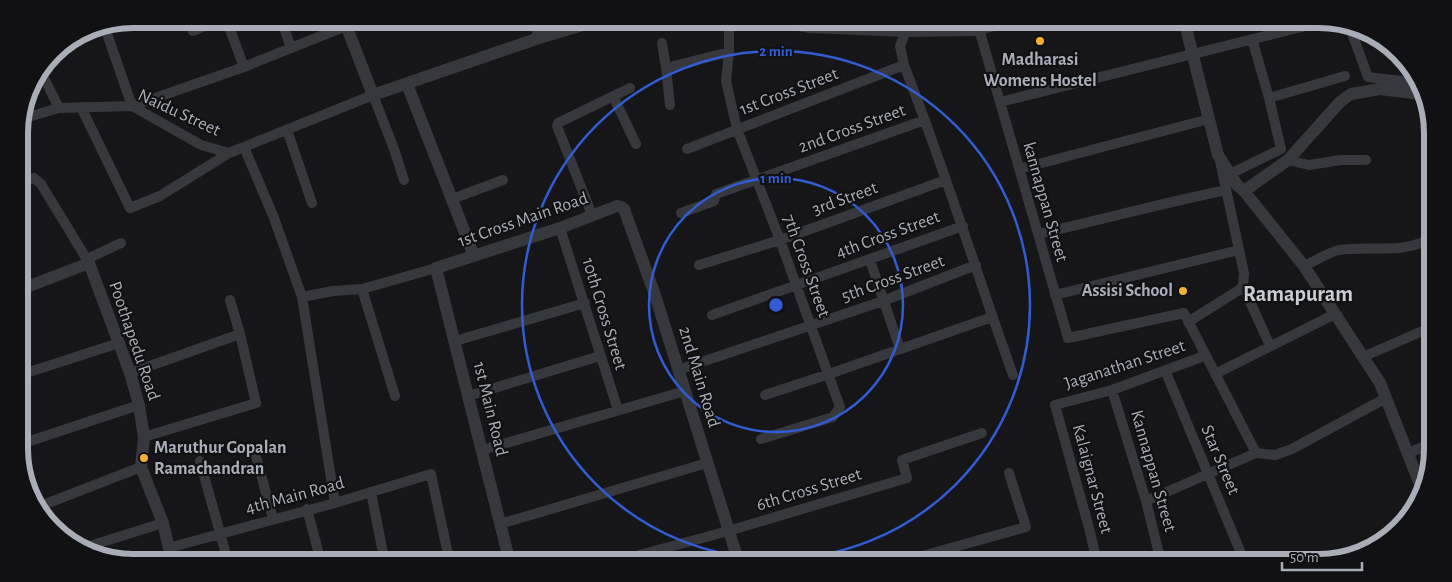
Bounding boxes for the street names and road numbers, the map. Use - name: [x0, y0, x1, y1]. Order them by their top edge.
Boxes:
- street label: 1st Cross Street: [737, 65, 841, 119]
- street label: Naidu Street: [135, 86, 223, 140]
- street label: 2nd Cross Street: [796, 101, 908, 157]
- street label: kannappan Street: [1019, 140, 1071, 264]
- street label: 3rd Street: [810, 179, 880, 219]
- street label: 1st Cross Main Road: [456, 189, 590, 251]
- street label: 4th Cross Street: [834, 208, 943, 262]
- street label: 7th Cross Street: [779, 212, 833, 320]
- street label: 5th Cross Street: [839, 252, 947, 306]
- street label: 10th Cross Street: [578, 256, 630, 372]
- street label: Poothapedu Road: [105, 279, 163, 403]
- street label: 2nd Main Road: [675, 324, 723, 430]
- street label: Jaganathan Street: [1062, 337, 1188, 393]
- street label: 1st Main Road: [470, 360, 510, 458]
- street label: Kannappan Street: [1127, 408, 1179, 534]
- street label: Kalaignar Street: [1069, 422, 1115, 536]
- street label: Star Street: [1197, 423, 1243, 498]
- street label: 6th Cross Street: [754, 465, 864, 515]
- street label: 4th Main Road: [244, 474, 346, 518]

